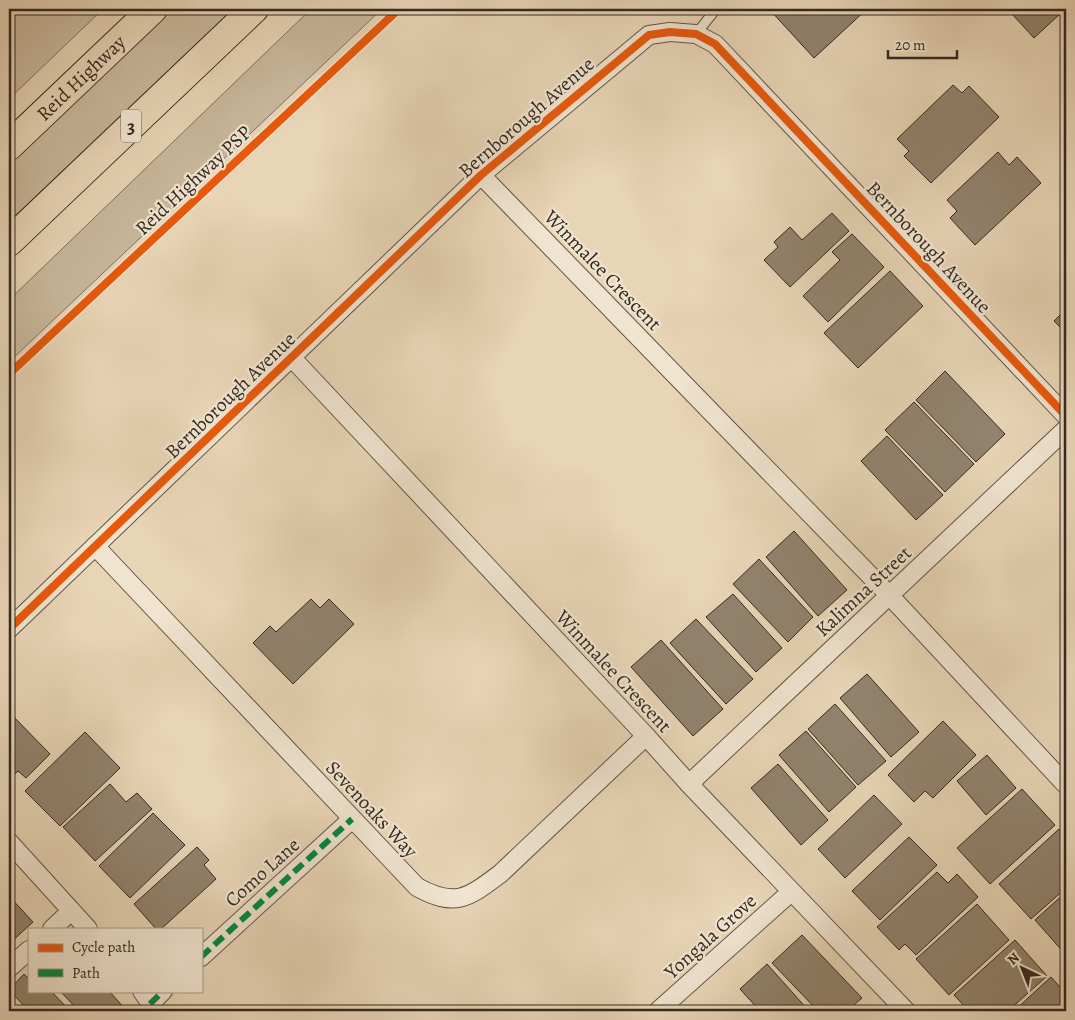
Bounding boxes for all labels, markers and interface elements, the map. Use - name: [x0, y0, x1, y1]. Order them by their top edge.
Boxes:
- street label: Reid Highway: [31, 28, 132, 127]
- scale bar: [888, 28, 956, 60]
- text: 20 m: [895, 35, 926, 55]
- street label: Bernborough Avenue: [453, 51, 600, 184]
- road number: 3: [121, 110, 141, 142]
- street label: Reid Highway PSP: [129, 119, 257, 241]
- street label: Bernborough Avenue: [860, 175, 997, 319]
- street label: Winmalee Crescent: [537, 203, 668, 337]
- street label: Bernborough Avenue: [159, 326, 302, 465]
- street label: Kalimna Street: [809, 540, 918, 643]
- street label: Winmalee Crescent: [549, 603, 678, 739]
- street label: Sevenoaks Way: [320, 755, 424, 865]
- street label: Como Lane: [219, 832, 306, 913]
- street label: Yongala Grove: [658, 888, 762, 986]
- legend: [28, 928, 202, 992]
- text: Cycle path: [72, 937, 135, 957]
- north arrow: [998, 942, 1048, 992]
- text: N: [1003, 948, 1024, 969]
- text: Path: [72, 963, 100, 983]

